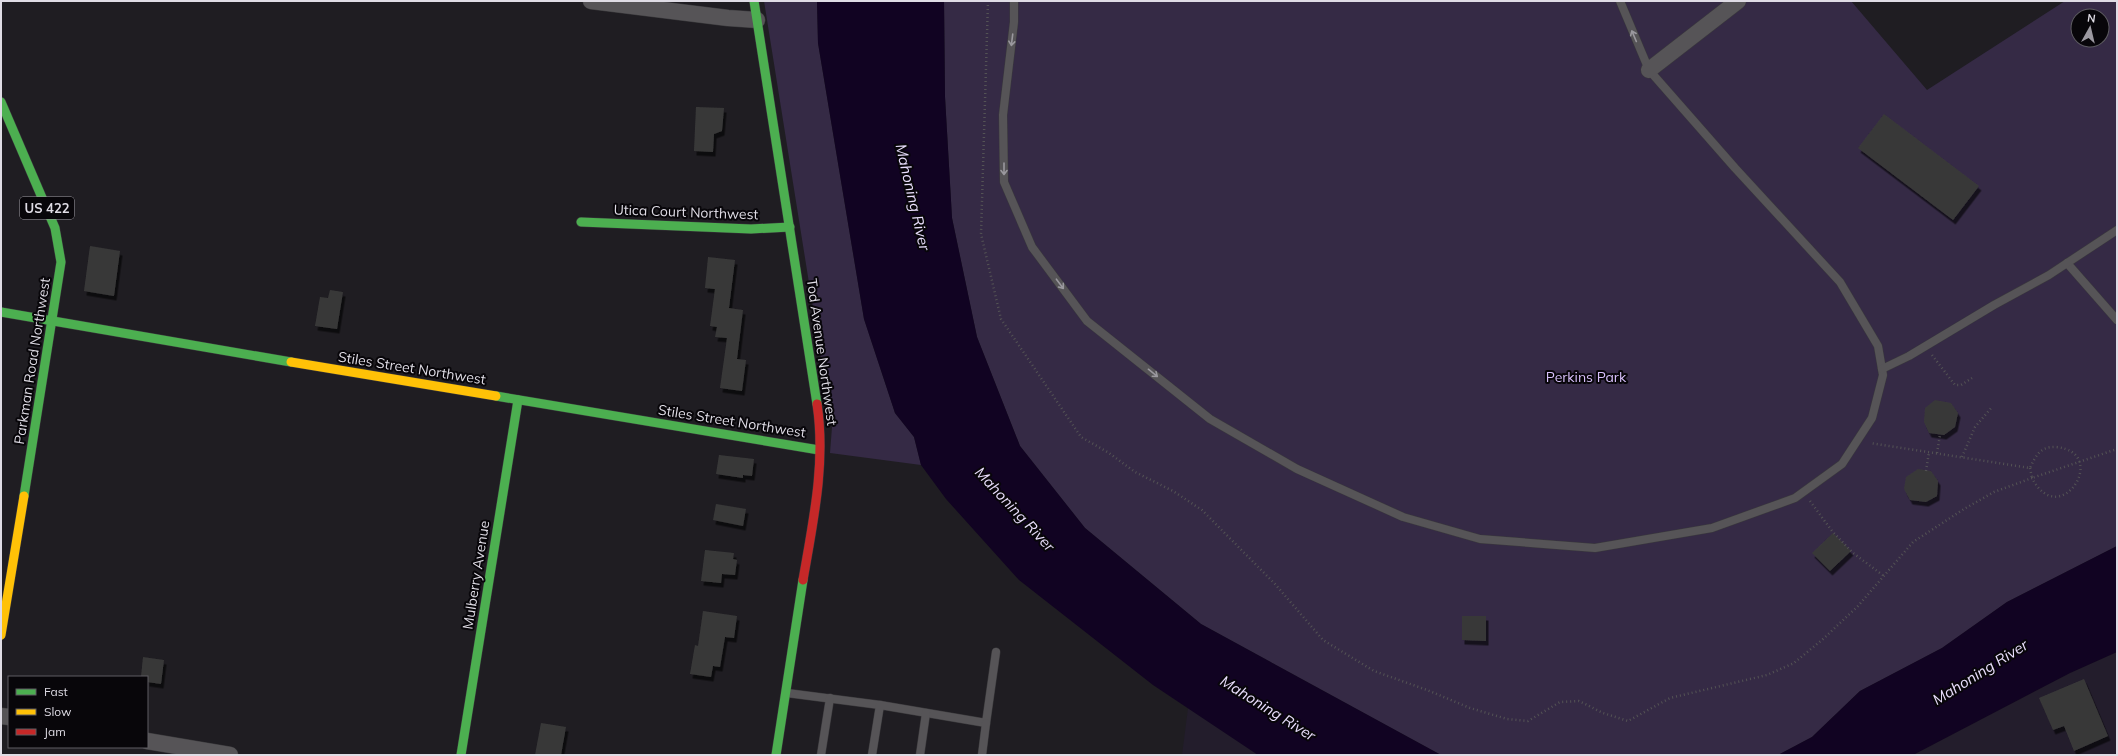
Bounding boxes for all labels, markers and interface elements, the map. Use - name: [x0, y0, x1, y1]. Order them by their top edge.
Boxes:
- north arrow: [2070, 8, 2110, 48]
- text: N: [2086, 11, 2096, 26]
- one-way arrow: [1630, 30, 1638, 42]
- one-way arrow: [1008, 33, 1016, 46]
- water label: Mahoning River: [892, 142, 935, 253]
- one-way arrow: [1000, 162, 1008, 175]
- road number: US 422: [20, 197, 74, 219]
- street label: Utica Court Northwest: [613, 200, 759, 224]
- street label: Parkman Road Northwest: [10, 276, 54, 446]
- street label: Tod Avenue Northwest: [803, 277, 841, 427]
- one-way arrow: [1056, 279, 1064, 290]
- street label: Stiles Street Northwest: [337, 347, 487, 389]
- park label: Perkins Park: [1546, 368, 1627, 386]
- one-way arrow: [1148, 369, 1159, 378]
- street label: Stiles Street Northwest: [657, 400, 807, 442]
- water label: Mahoning River: [971, 463, 1059, 556]
- street label: Mulberry Avenue: [459, 519, 493, 631]
- water label: Mahoning River: [1929, 635, 2032, 709]
- water label: Mahoning River: [1217, 671, 1320, 745]
- legend: [8, 676, 148, 748]
- text: Fast: [44, 684, 68, 699]
- text: Slow: [44, 704, 72, 719]
- text: Jam: [44, 724, 66, 739]

